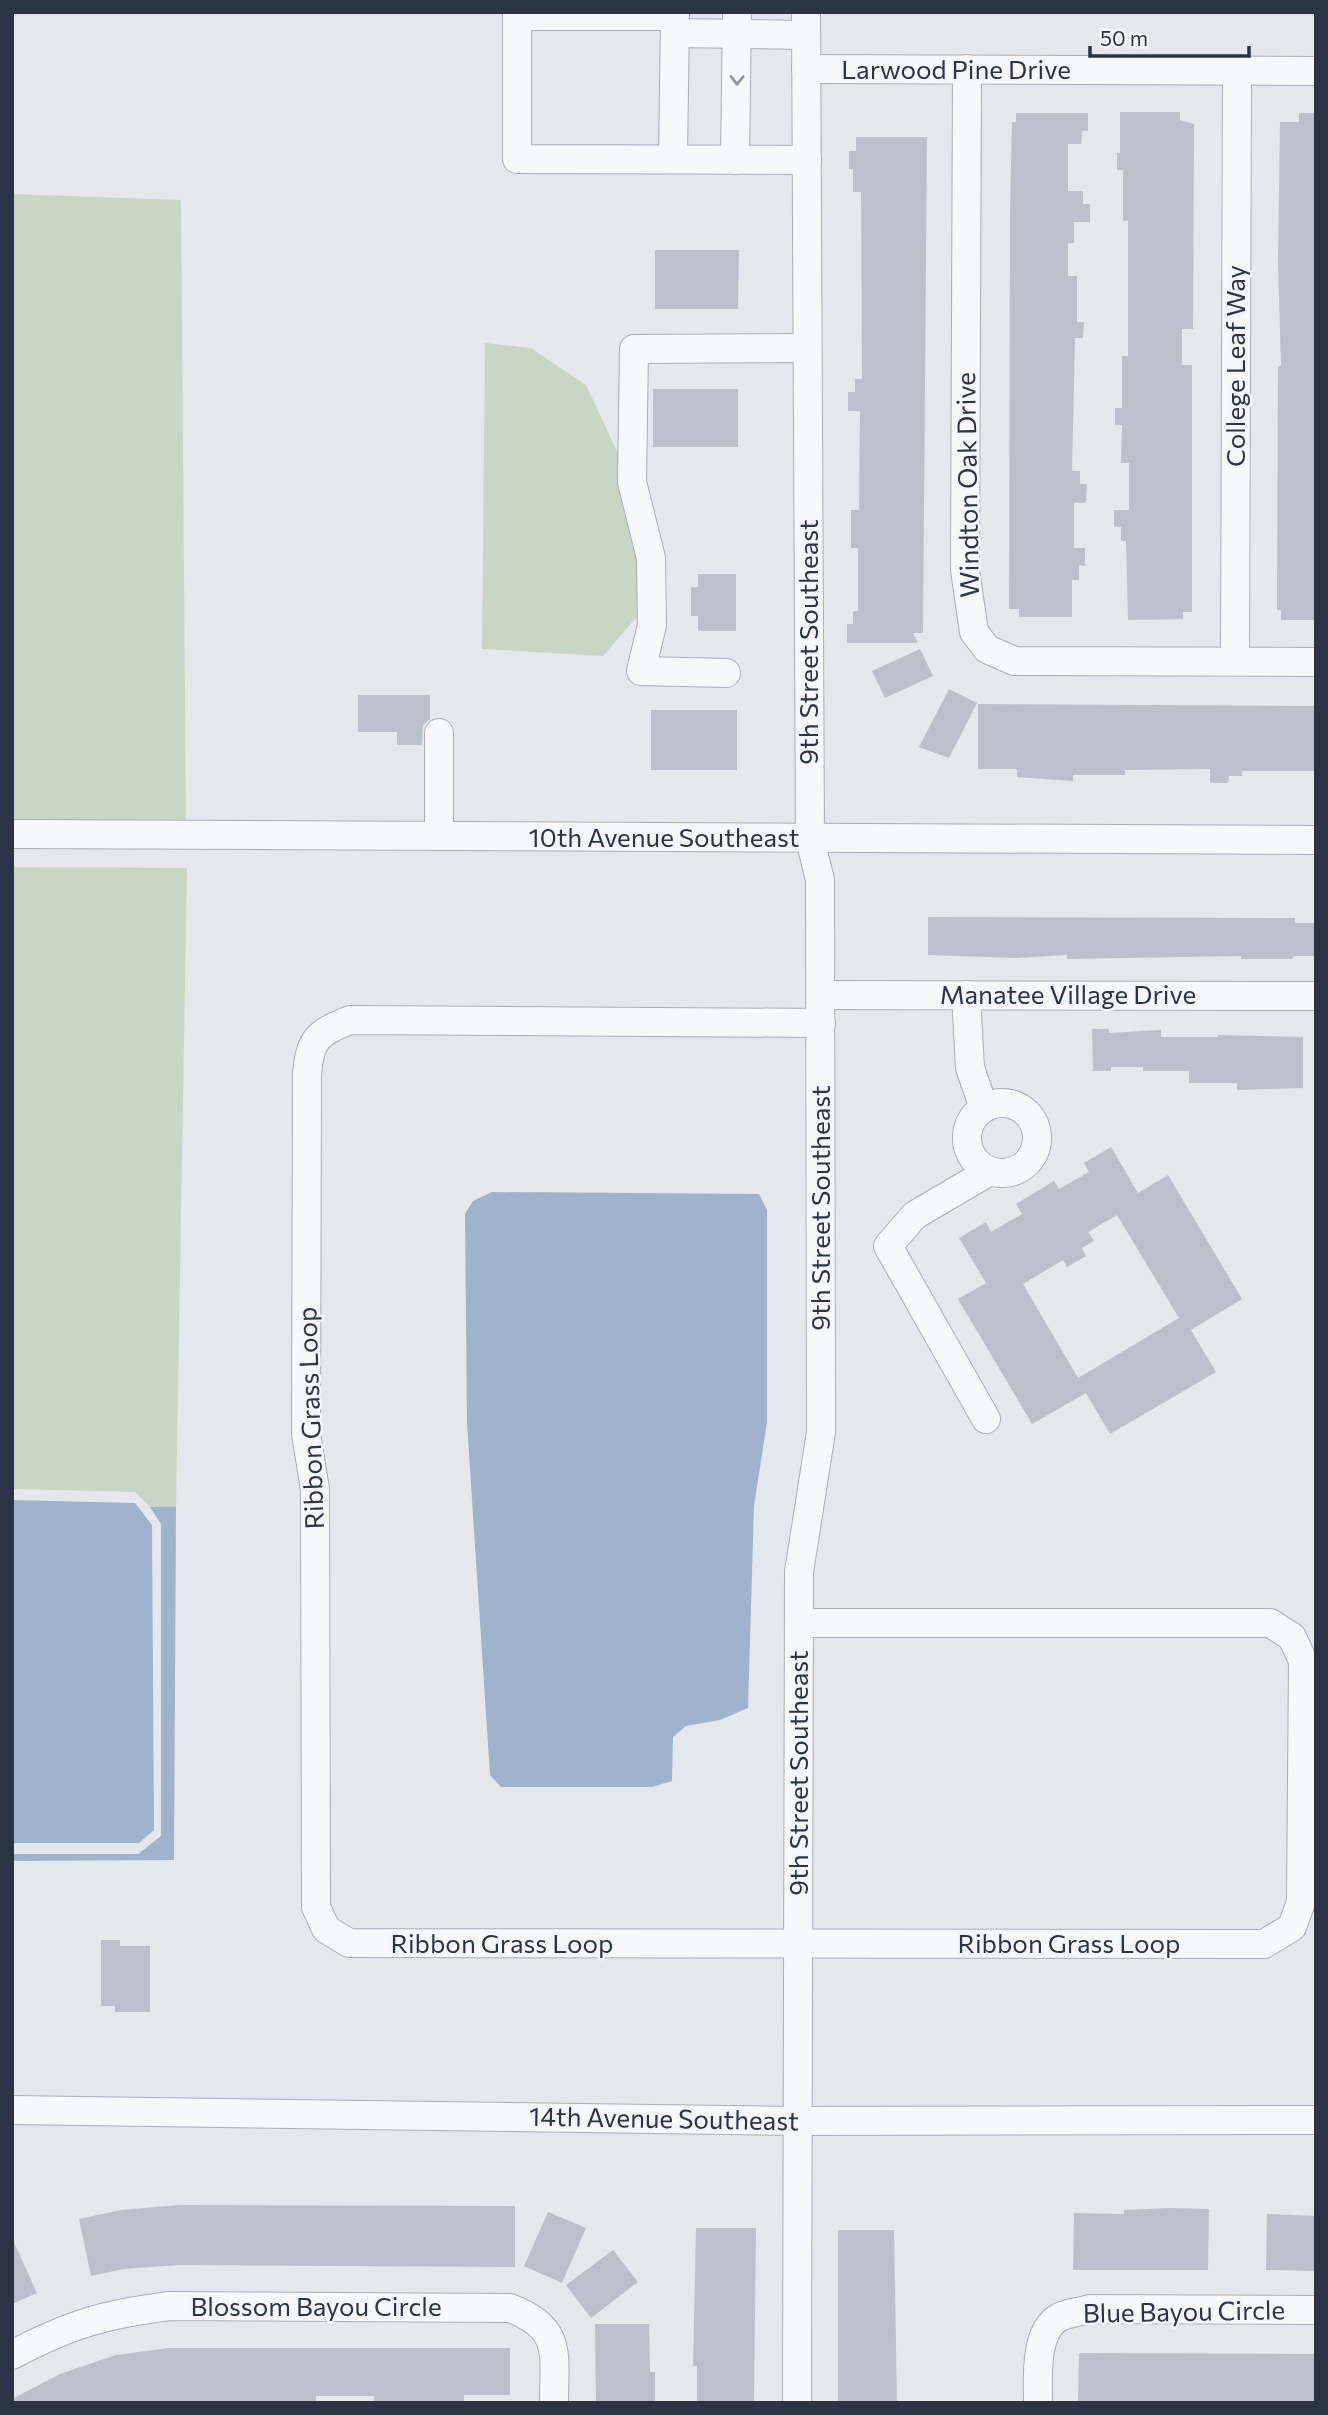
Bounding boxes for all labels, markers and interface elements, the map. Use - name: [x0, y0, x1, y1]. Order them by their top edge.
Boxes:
- scale bar: [1090, 14, 1249, 58]
- text: 50 m: [1100, 25, 1148, 50]
- street label: Larwood Pine Drive: [841, 53, 1071, 84]
- one-way arrow: [729, 75, 744, 86]
- street label: College Leaf Way: [1219, 265, 1250, 467]
- street label: Windton Oak Drive: [949, 372, 984, 598]
- street label: 9th Street Southeast: [792, 519, 823, 765]
- street label: 10th Avenue Southeast: [529, 821, 799, 852]
- street label: Manatee Village Drive: [940, 978, 1196, 1009]
- street label: 9th Street Southeast: [804, 1085, 835, 1331]
- street label: Ribbon Grass Loop: [290, 1306, 329, 1530]
- street label: 9th Street Southeast: [782, 1650, 813, 1896]
- street label: Ribbon Grass Loop: [391, 1927, 614, 1958]
- street label: Ribbon Grass Loop: [958, 1927, 1181, 1958]
- street label: 14th Avenue Southeast: [529, 2100, 799, 2135]
- street label: Blossom Bayou Circle: [190, 2290, 442, 2321]
- street label: Blue Bayou Circle: [1083, 2293, 1285, 2328]

